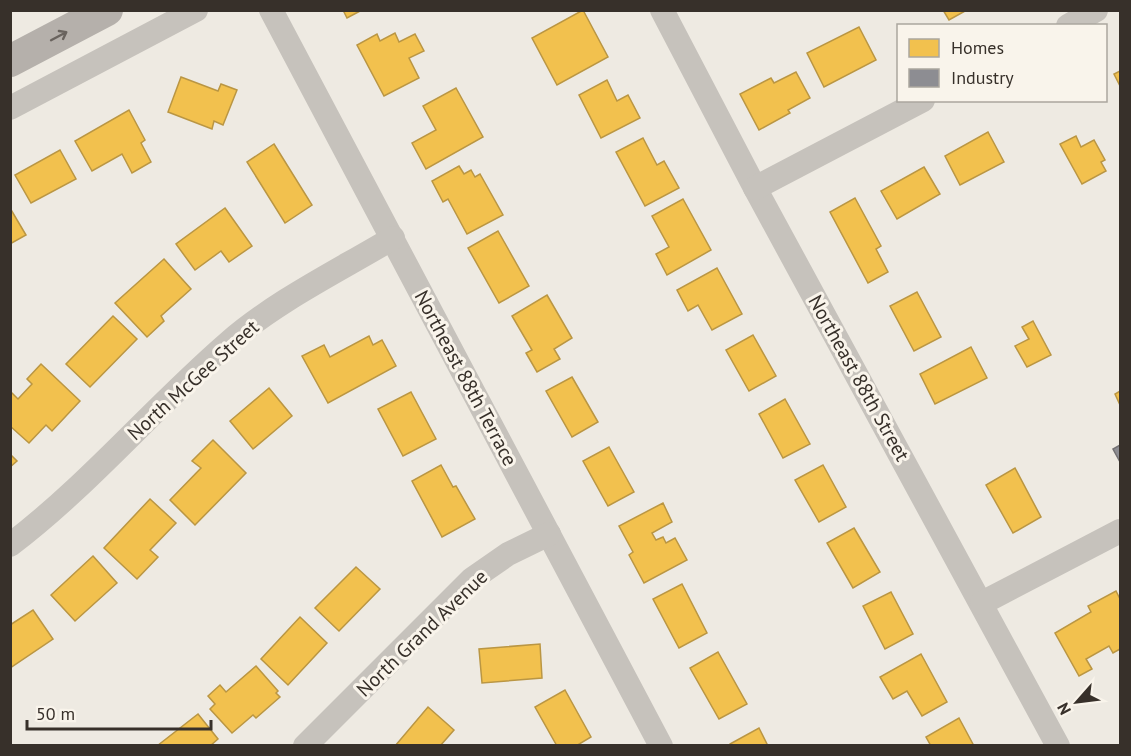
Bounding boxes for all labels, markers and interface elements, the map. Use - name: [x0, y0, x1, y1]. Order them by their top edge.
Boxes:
- legend: [897, 24, 1107, 102]
- one-way arrow: [49, 30, 67, 41]
- text: Homes: [951, 36, 1004, 59]
- text: Industry: [951, 66, 1014, 89]
- street label: Northeast 88th Terrace: [409, 286, 523, 470]
- street label: Northeast 88th Street: [803, 290, 916, 466]
- street label: North McGee Street: [122, 314, 264, 446]
- street label: North Grand Avenue: [351, 564, 493, 702]
- north arrow: [1047, 672, 1107, 732]
- scale bar: [27, 693, 212, 731]
- text: N: [1052, 700, 1075, 718]
- text: 50 m: [36, 702, 75, 725]

